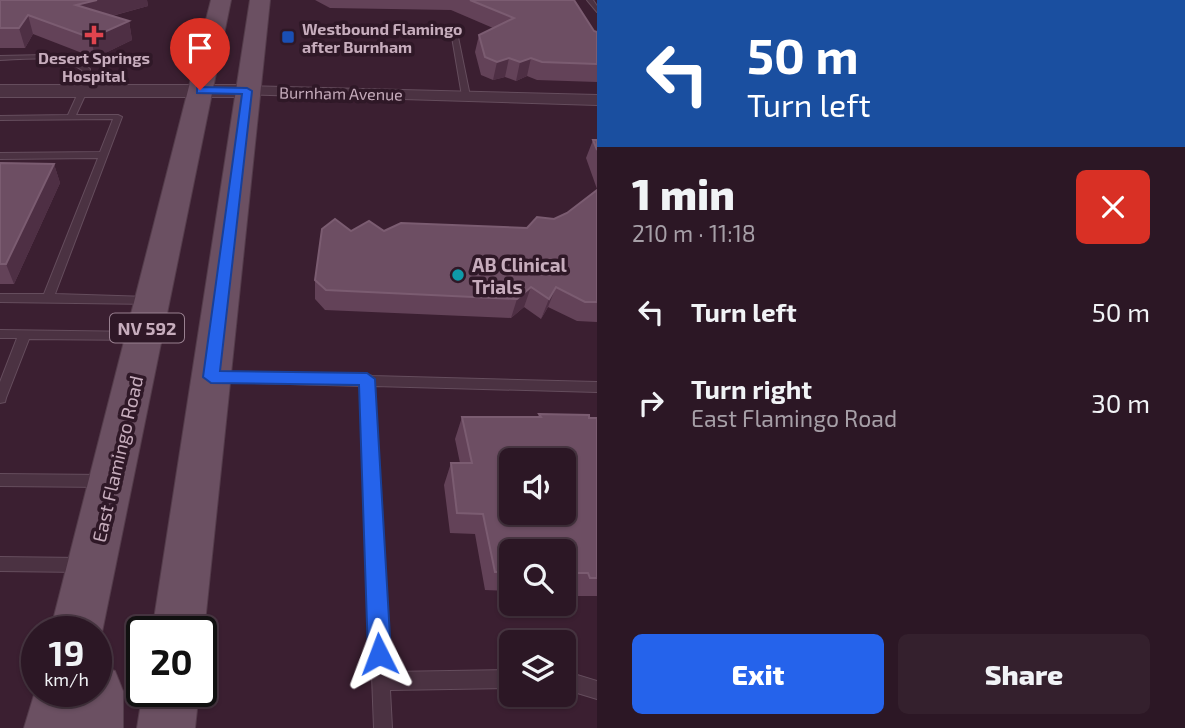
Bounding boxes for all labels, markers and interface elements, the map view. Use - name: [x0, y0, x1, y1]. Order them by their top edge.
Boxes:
- pin: [170, 18, 230, 90]
- place label: Westbound Flamingo after Burnham: [302, 19, 463, 56]
- marker: Desert Springs Hospital: [84, 25, 104, 45]
- text: 50 m: [747, 25, 859, 84]
- icon: left: [632, 28, 723, 119]
- icon: arrive: [181, 29, 219, 67]
- marker: Westbound Flamingo after Burnham: [280, 29, 296, 45]
- place label: Desert Springs Hospital: [38, 48, 150, 85]
- street label: Burnham Avenue: [279, 82, 403, 104]
- text: Turn left: [747, 85, 871, 123]
- text: 1 min: [632, 168, 735, 218]
- button: close: [1076, 170, 1150, 244]
- text: 210 m · 11:18: [632, 219, 756, 247]
- place label: AB Clinical Trials: [472, 253, 567, 298]
- marker: AB Clinical Trials: [450, 267, 466, 283]
- icon: left: [632, 293, 670, 331]
- text: Turn left: [691, 296, 797, 327]
- text: 50 m: [1092, 296, 1150, 327]
- road number: NV 592: [110, 314, 184, 342]
- street label: East Flamingo Road: [87, 373, 147, 545]
- text: Turn right: [691, 373, 812, 404]
- icon: right: [632, 384, 670, 422]
- text: 30 m: [1091, 387, 1150, 418]
- text: East Flamingo Road: [691, 404, 897, 432]
- map controls: [499, 448, 576, 707]
- button: sound: [499, 448, 576, 525]
- button: search: [499, 539, 576, 616]
- speed limit sign: 20: [126, 616, 217, 707]
- position arrow: [342, 617, 416, 691]
- button: layers: [499, 630, 576, 707]
- text: 19: [49, 631, 84, 673]
- button: Exit: [632, 634, 884, 714]
- button: Share: [898, 634, 1150, 714]
- text: km/h: [44, 668, 89, 690]

